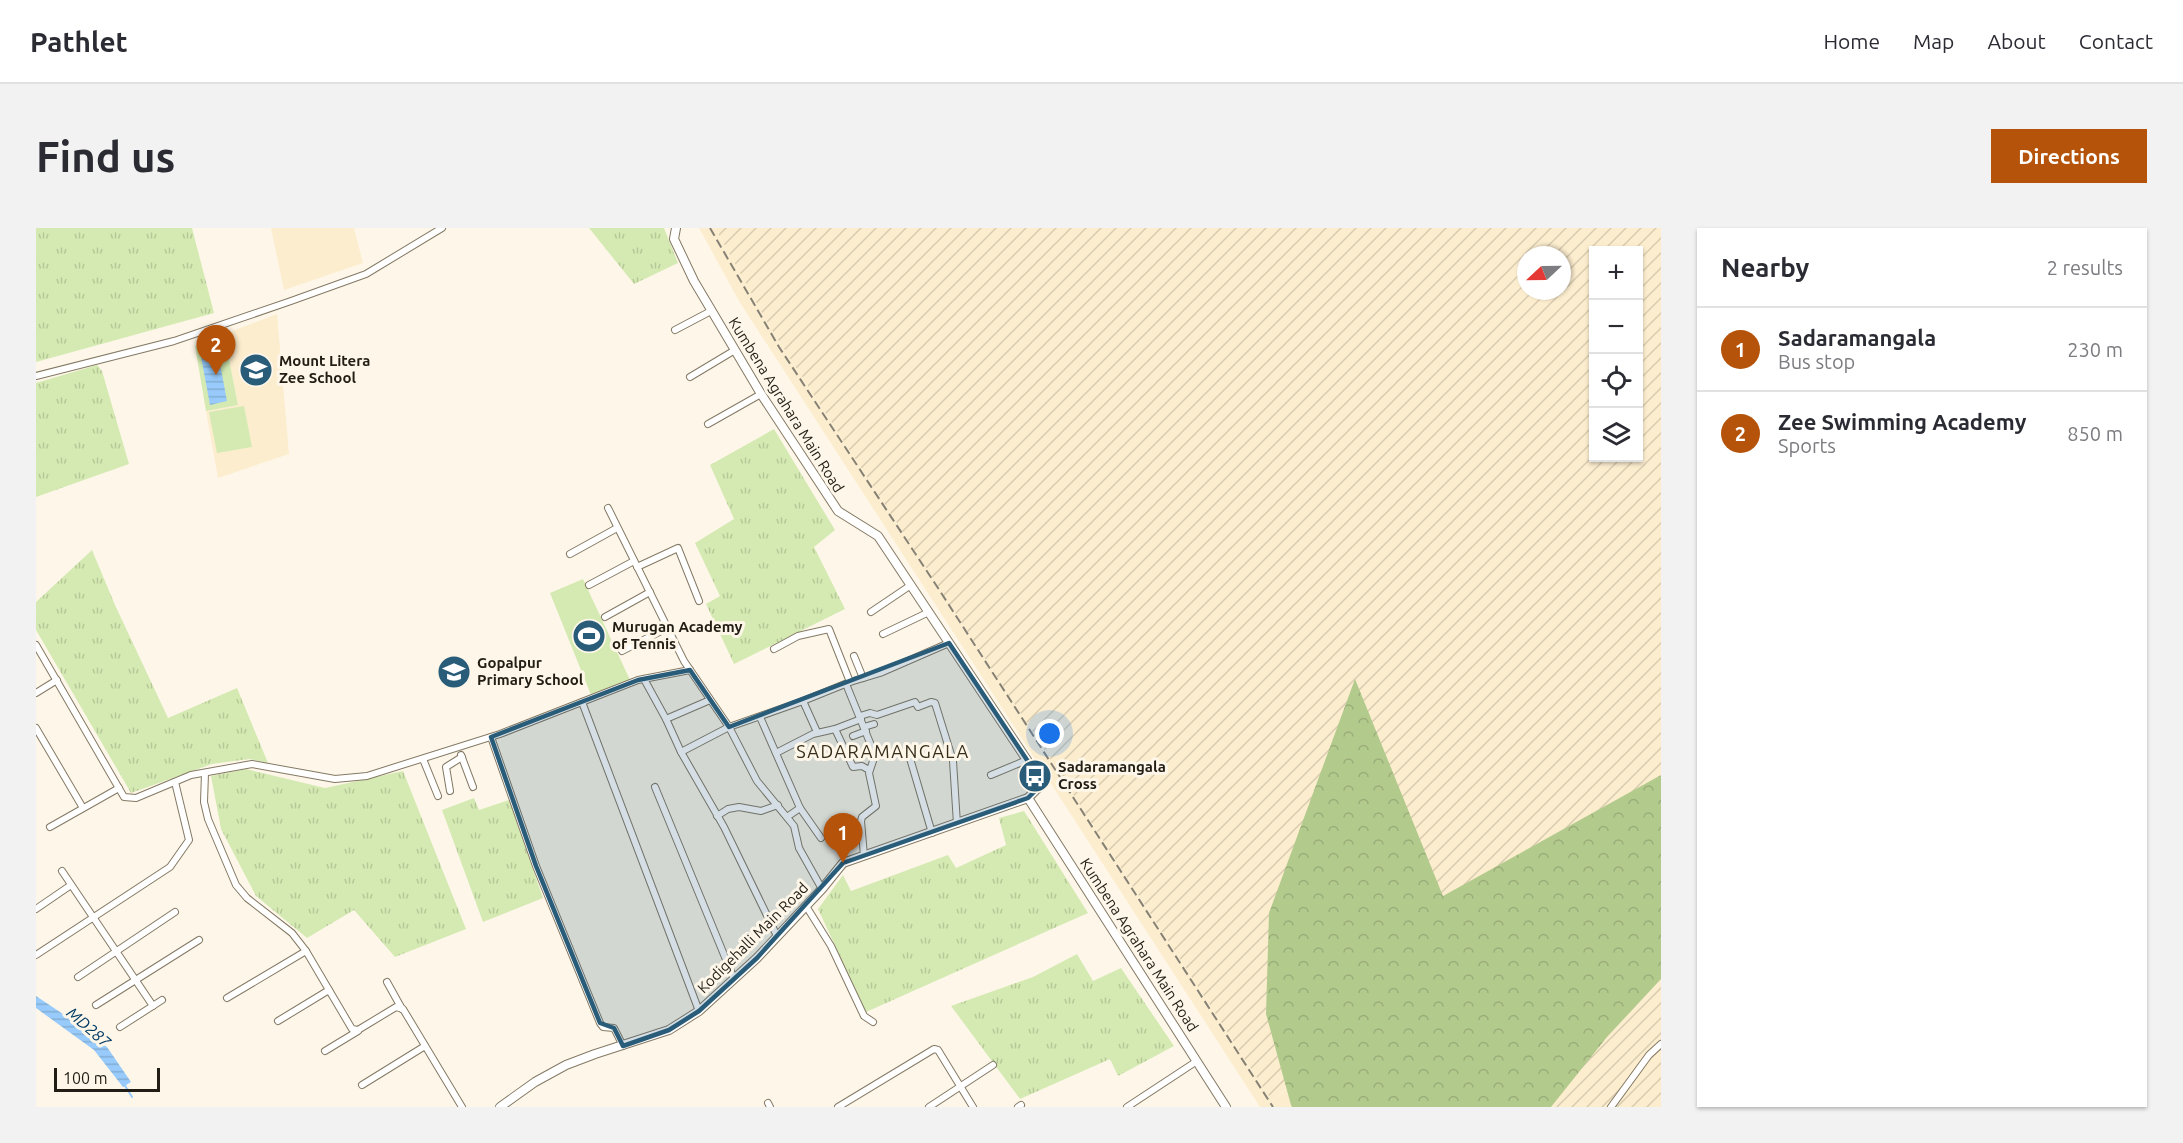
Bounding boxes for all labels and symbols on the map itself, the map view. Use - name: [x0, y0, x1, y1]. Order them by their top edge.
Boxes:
- north arrow: [1517, 246, 1571, 300]
- street label: Kumbena Agrahara Main Road: [725, 314, 847, 495]
- pin: 2: [196, 326, 236, 375]
- school or university icon: Mount Litera Zee School: [238, 352, 274, 388]
- place label: Mount Litera Zee School: [279, 352, 370, 386]
- sports icon: Murugan Academy of Tennis: [571, 618, 607, 654]
- place label: Murugan Academy of Tennis: [612, 618, 743, 652]
- school or university icon: Gopalpur Primary School: [436, 654, 472, 690]
- place label: Gopalpur Primary School: [477, 654, 584, 688]
- your location: [1035, 719, 1064, 748]
- district label: SADARAMANGALA: [796, 741, 970, 761]
- bus stop icon: Sadaramangala Cross: [1017, 758, 1053, 794]
- place label: Sadaramangala Cross: [1058, 758, 1166, 792]
- pin: 1: [824, 814, 862, 863]
- street label: Kumbena Agrahara Main Road: [1077, 855, 1202, 1035]
- street label: Kodigehalli Main Road: [694, 879, 811, 996]
- water label: MD287: [64, 1003, 115, 1051]
- scale bar: [54, 1065, 160, 1092]

